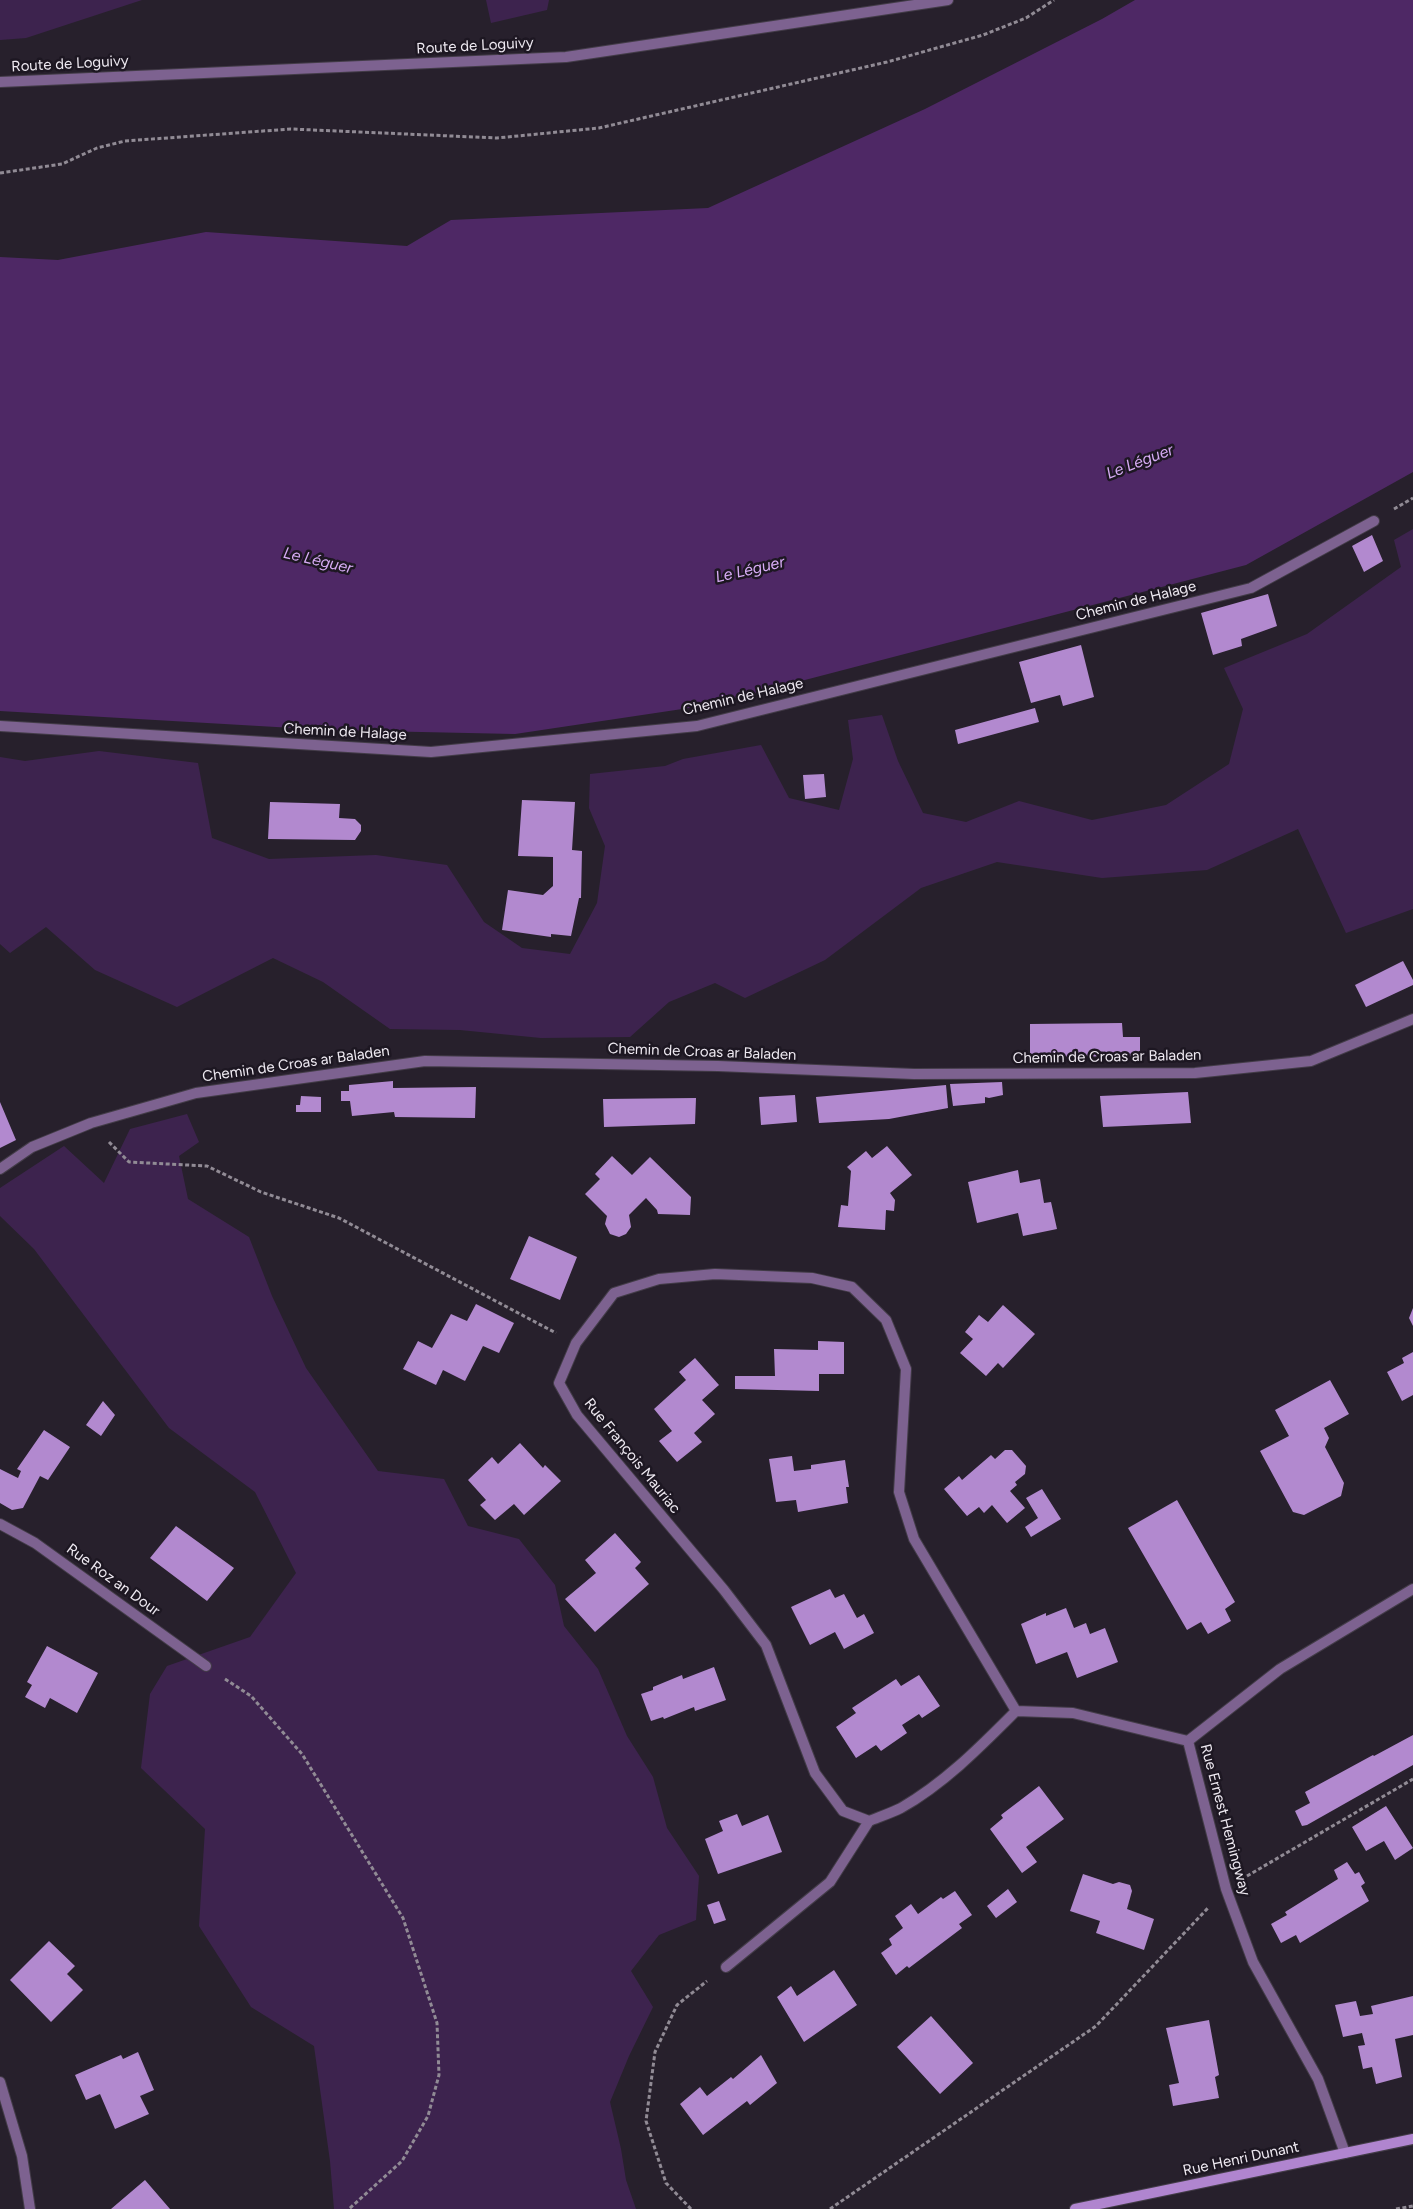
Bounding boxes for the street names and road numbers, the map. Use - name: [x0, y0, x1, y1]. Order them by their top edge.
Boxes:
- street label: Route de Loguivy: [416, 34, 534, 58]
- street label: Route de Loguivy: [11, 52, 129, 76]
- street label: Chemin de Halage: [1074, 577, 1198, 625]
- street label: Chemin de Halage: [681, 674, 805, 720]
- street label: Chemin de Halage: [283, 720, 407, 744]
- street label: Chemin de Croas ar Baladen: [607, 1040, 797, 1064]
- street label: Chemin de Croas ar Baladen: [201, 1042, 391, 1086]
- street label: Chemin de Croas ar Baladen: [1012, 1046, 1202, 1068]
- street label: Rue François Mauriac: [580, 1395, 684, 1517]
- street label: Rue Roz an Dour: [63, 1540, 163, 1620]
- street label: Rue Ernest Hemingway: [1196, 1742, 1254, 1898]
- street label: Rue Henri Dunant: [1181, 2138, 1301, 2180]

